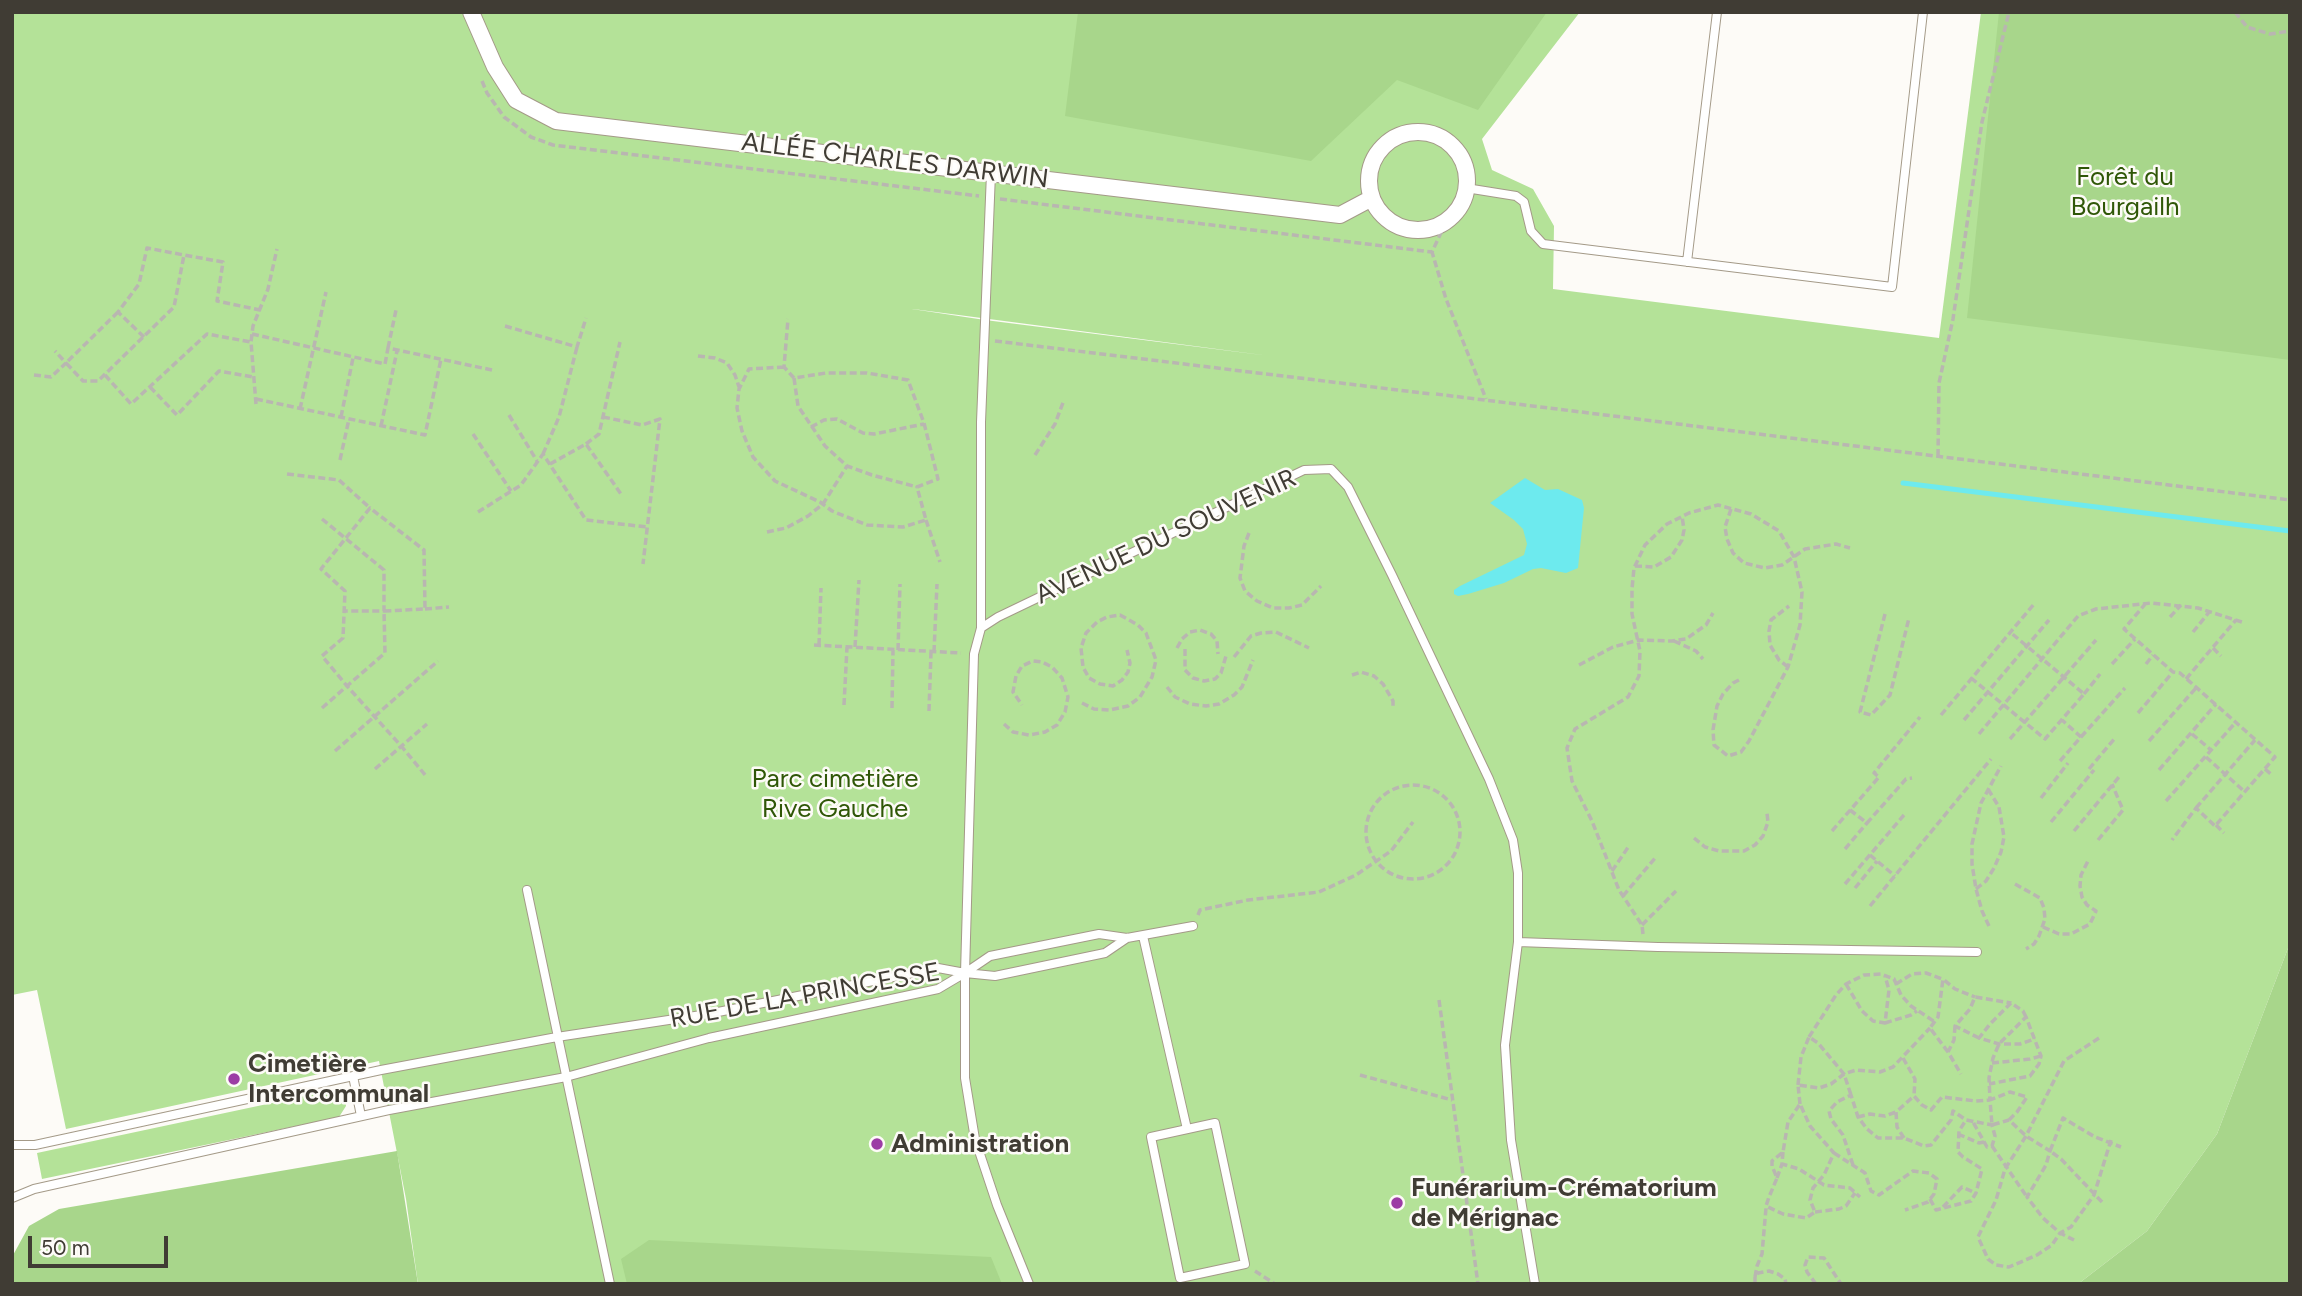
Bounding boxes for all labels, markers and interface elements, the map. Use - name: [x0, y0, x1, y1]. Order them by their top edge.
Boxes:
- street label: ALLÉE CHARLES DARWIN: [740, 127, 1050, 195]
- park label: Forêt du Bourgailh: [2070, 161, 2180, 222]
- street label: AVENUE DU SOUVENIR: [1031, 463, 1301, 611]
- park label: Parc cimetière Rive Gauche: [752, 763, 918, 824]
- street label: RUE DE LA PRINCESSE: [668, 957, 942, 1035]
- place label: Cimetière Intercommunal: [248, 1048, 429, 1110]
- marker: Cimetière Intercommunal: [226, 1071, 242, 1087]
- place label: Administration: [891, 1128, 1069, 1160]
- marker: Administration: [869, 1136, 885, 1152]
- place label: Funérarium-Crématorium de Mérignac: [1411, 1172, 1717, 1234]
- marker: Funérarium-Crématorium de Mérignac: [1389, 1195, 1405, 1211]
- scale bar: [32, 1222, 172, 1266]
- text: 50 m: [41, 1235, 90, 1260]

